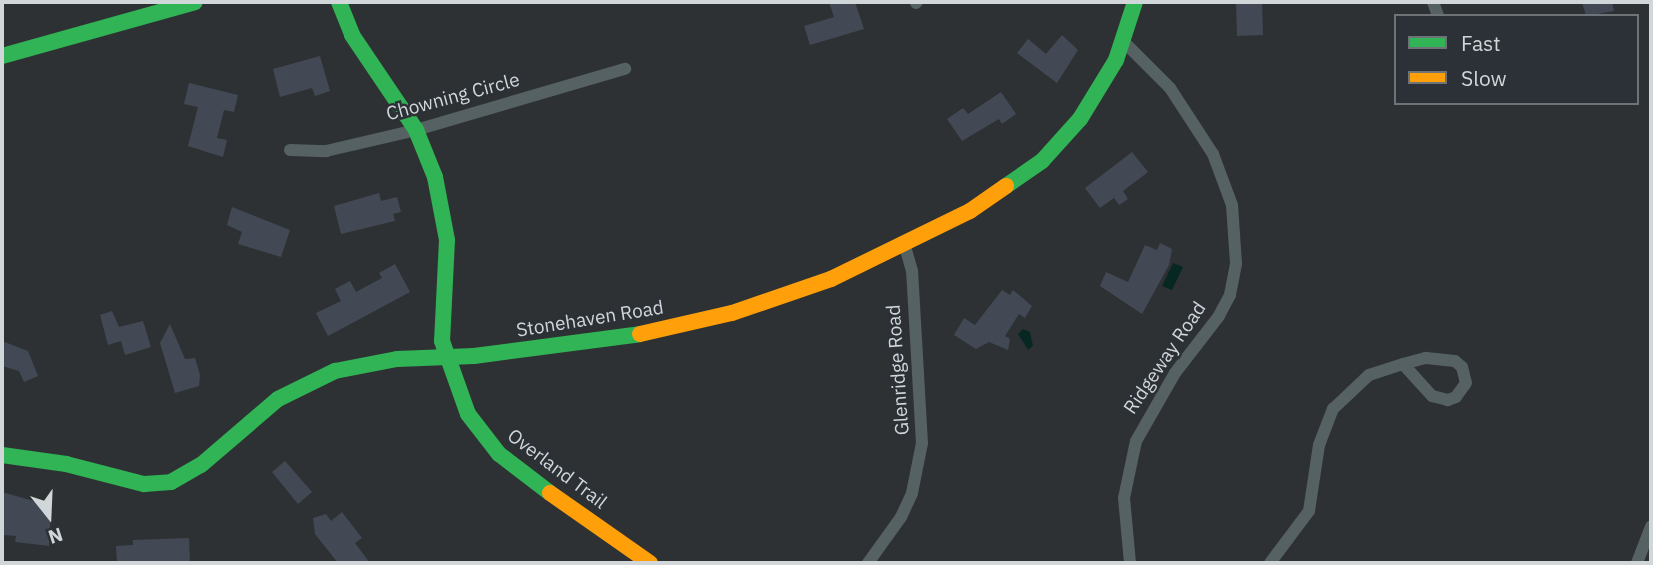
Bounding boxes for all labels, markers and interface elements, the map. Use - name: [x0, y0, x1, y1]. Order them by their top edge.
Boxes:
- legend: [1394, 14, 1639, 105]
- text: Fast: [1461, 29, 1501, 57]
- text: Slow: [1461, 64, 1507, 92]
- street label: Chowning Circle: [384, 68, 522, 126]
- street label: Stonehaven Road: [515, 296, 665, 342]
- street label: Ridgeway Road: [1119, 298, 1211, 418]
- street label: Glenridge Road: [882, 304, 914, 436]
- street label: Overland Trail: [503, 424, 611, 514]
- north arrow: [14, 481, 84, 551]
- text: N: [45, 522, 66, 550]

